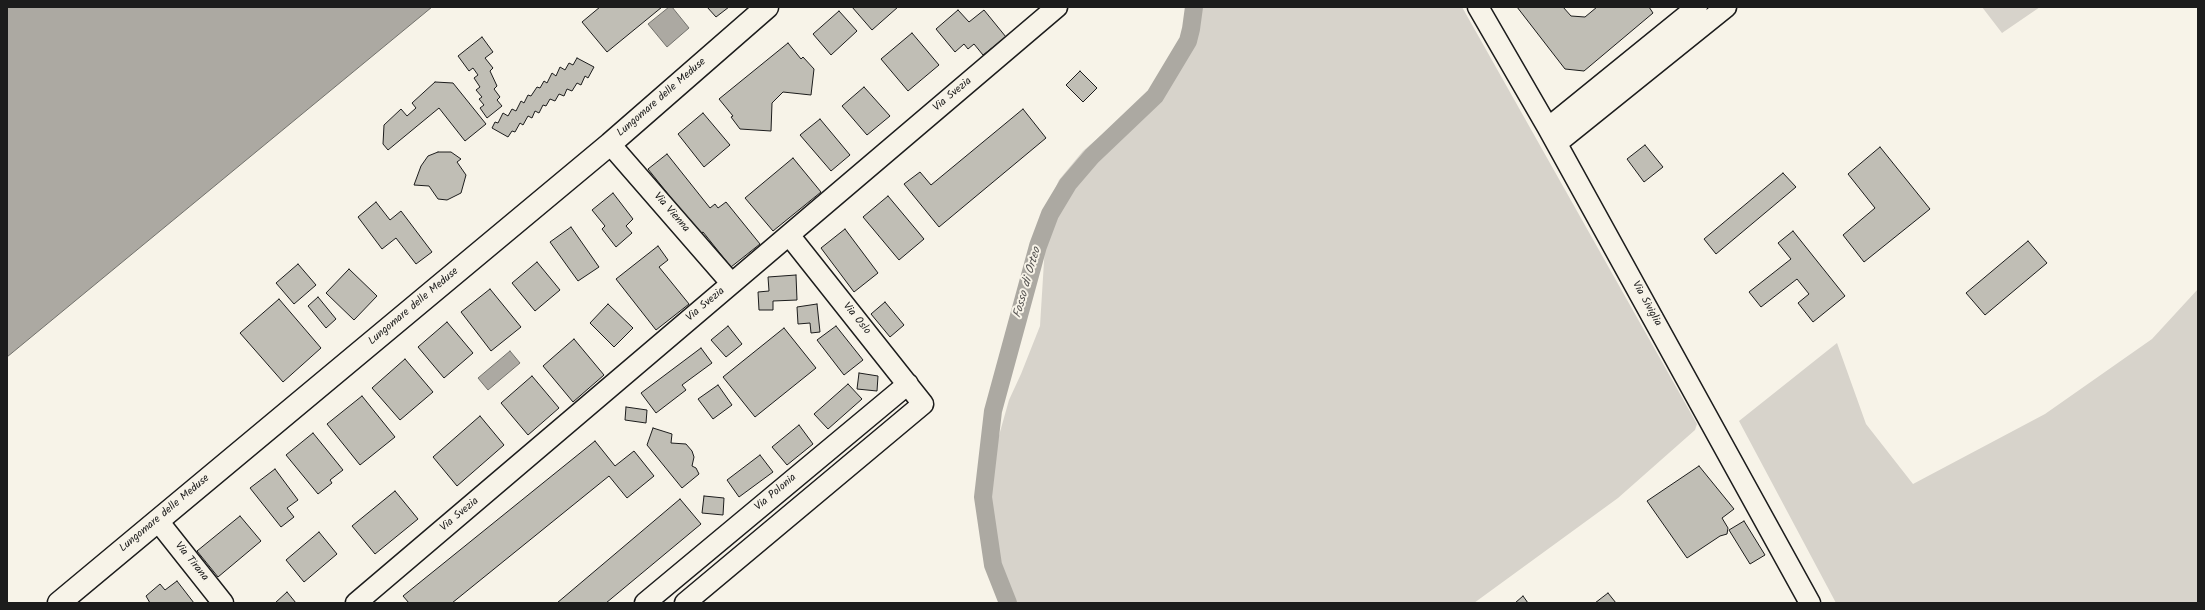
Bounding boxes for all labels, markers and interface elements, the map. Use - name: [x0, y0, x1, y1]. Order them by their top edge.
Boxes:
- street label: Lungomare delle Meduse: [615, 56, 709, 140]
- street label: Via Svezia: [931, 75, 975, 115]
- street label: Via Vienna: [650, 190, 692, 236]
- water label: Fosso di Orteo: [1011, 246, 1045, 320]
- street label: Lungomare delle Meduse: [366, 265, 462, 349]
- street label: Via Siviglia: [1628, 279, 1664, 329]
- street label: Via Svezia: [684, 285, 728, 325]
- street label: Via Oslo: [839, 300, 873, 338]
- street label: Lungomare delle Meduse: [117, 472, 213, 556]
- street label: Via Polonia: [752, 472, 800, 514]
- street label: Via Svezia: [438, 495, 482, 535]
- street label: Via Tirana: [171, 540, 211, 584]

